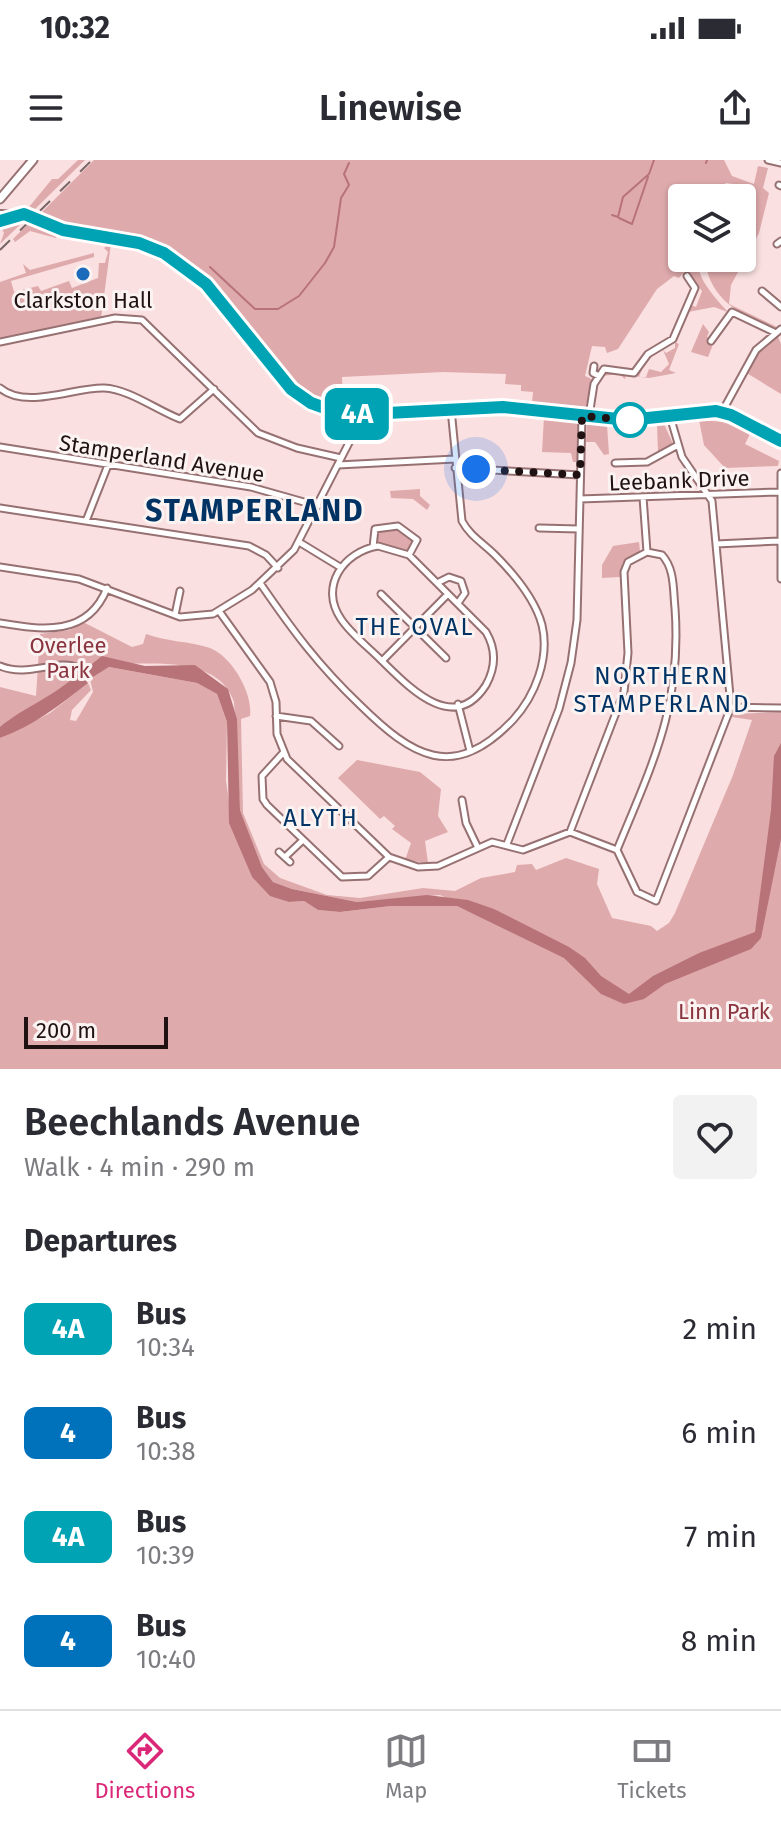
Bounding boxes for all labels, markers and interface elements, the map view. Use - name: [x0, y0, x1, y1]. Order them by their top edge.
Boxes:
- text: 10:32: [40, 10, 110, 46]
- icon: menu: [24, 86, 68, 130]
- text: Linewise: [319, 86, 462, 130]
- icon: share: [713, 86, 757, 130]
- map controls: [668, 184, 756, 272]
- button: layers: [668, 184, 756, 272]
- marker: Clarkston Hall: [74, 265, 92, 283]
- place label: Clarkston Hall: [13, 287, 153, 314]
- line badge: 4A: [321, 388, 393, 440]
- text: 4A: [341, 397, 373, 430]
- unlabelled marker: [613, 403, 647, 437]
- street label: Stamperland Avenue: [57, 429, 266, 488]
- your location: [456, 449, 496, 489]
- street label: Leebank Drive: [608, 465, 750, 496]
- district label: STAMPERLAND: [145, 493, 365, 529]
- district label: THE OVAL: [355, 613, 475, 641]
- park label: Overlee Park: [30, 632, 106, 684]
- district label: NORTHERN STAMPERLAND: [573, 662, 751, 718]
- district label: ALYTH: [283, 804, 359, 832]
- park label: Linn Park: [678, 998, 771, 1025]
- scale bar: [24, 1013, 168, 1049]
- text: 200 m: [36, 1017, 96, 1044]
- button: heart: [673, 1095, 757, 1179]
- text: Beechlands Avenue: [24, 1099, 361, 1145]
- text: Walk · 4 min · 290 m: [24, 1152, 255, 1183]
- text: Departures: [24, 1223, 177, 1259]
- text: Bus: [136, 1296, 186, 1332]
- text: 2 min: [682, 1311, 757, 1347]
- text: 4A: [52, 1312, 84, 1345]
- text: 10:34: [136, 1332, 195, 1363]
- text: Bus: [136, 1400, 186, 1436]
- text: 6 min: [681, 1415, 757, 1451]
- text: 4: [60, 1416, 76, 1449]
- text: 10:38: [136, 1436, 196, 1467]
- text: Bus: [136, 1504, 186, 1540]
- text: 7 min: [684, 1519, 757, 1555]
- text: 4A: [52, 1520, 84, 1553]
- text: 10:39: [136, 1540, 195, 1571]
- text: Bus: [136, 1608, 186, 1644]
- text: 8 min: [681, 1623, 757, 1659]
- text: 4: [60, 1624, 76, 1657]
- text: 10:40: [136, 1644, 196, 1675]
- tab: Directions: [94, 1729, 195, 1804]
- tab: Map: [384, 1729, 428, 1804]
- tab: Tickets: [617, 1729, 687, 1804]

